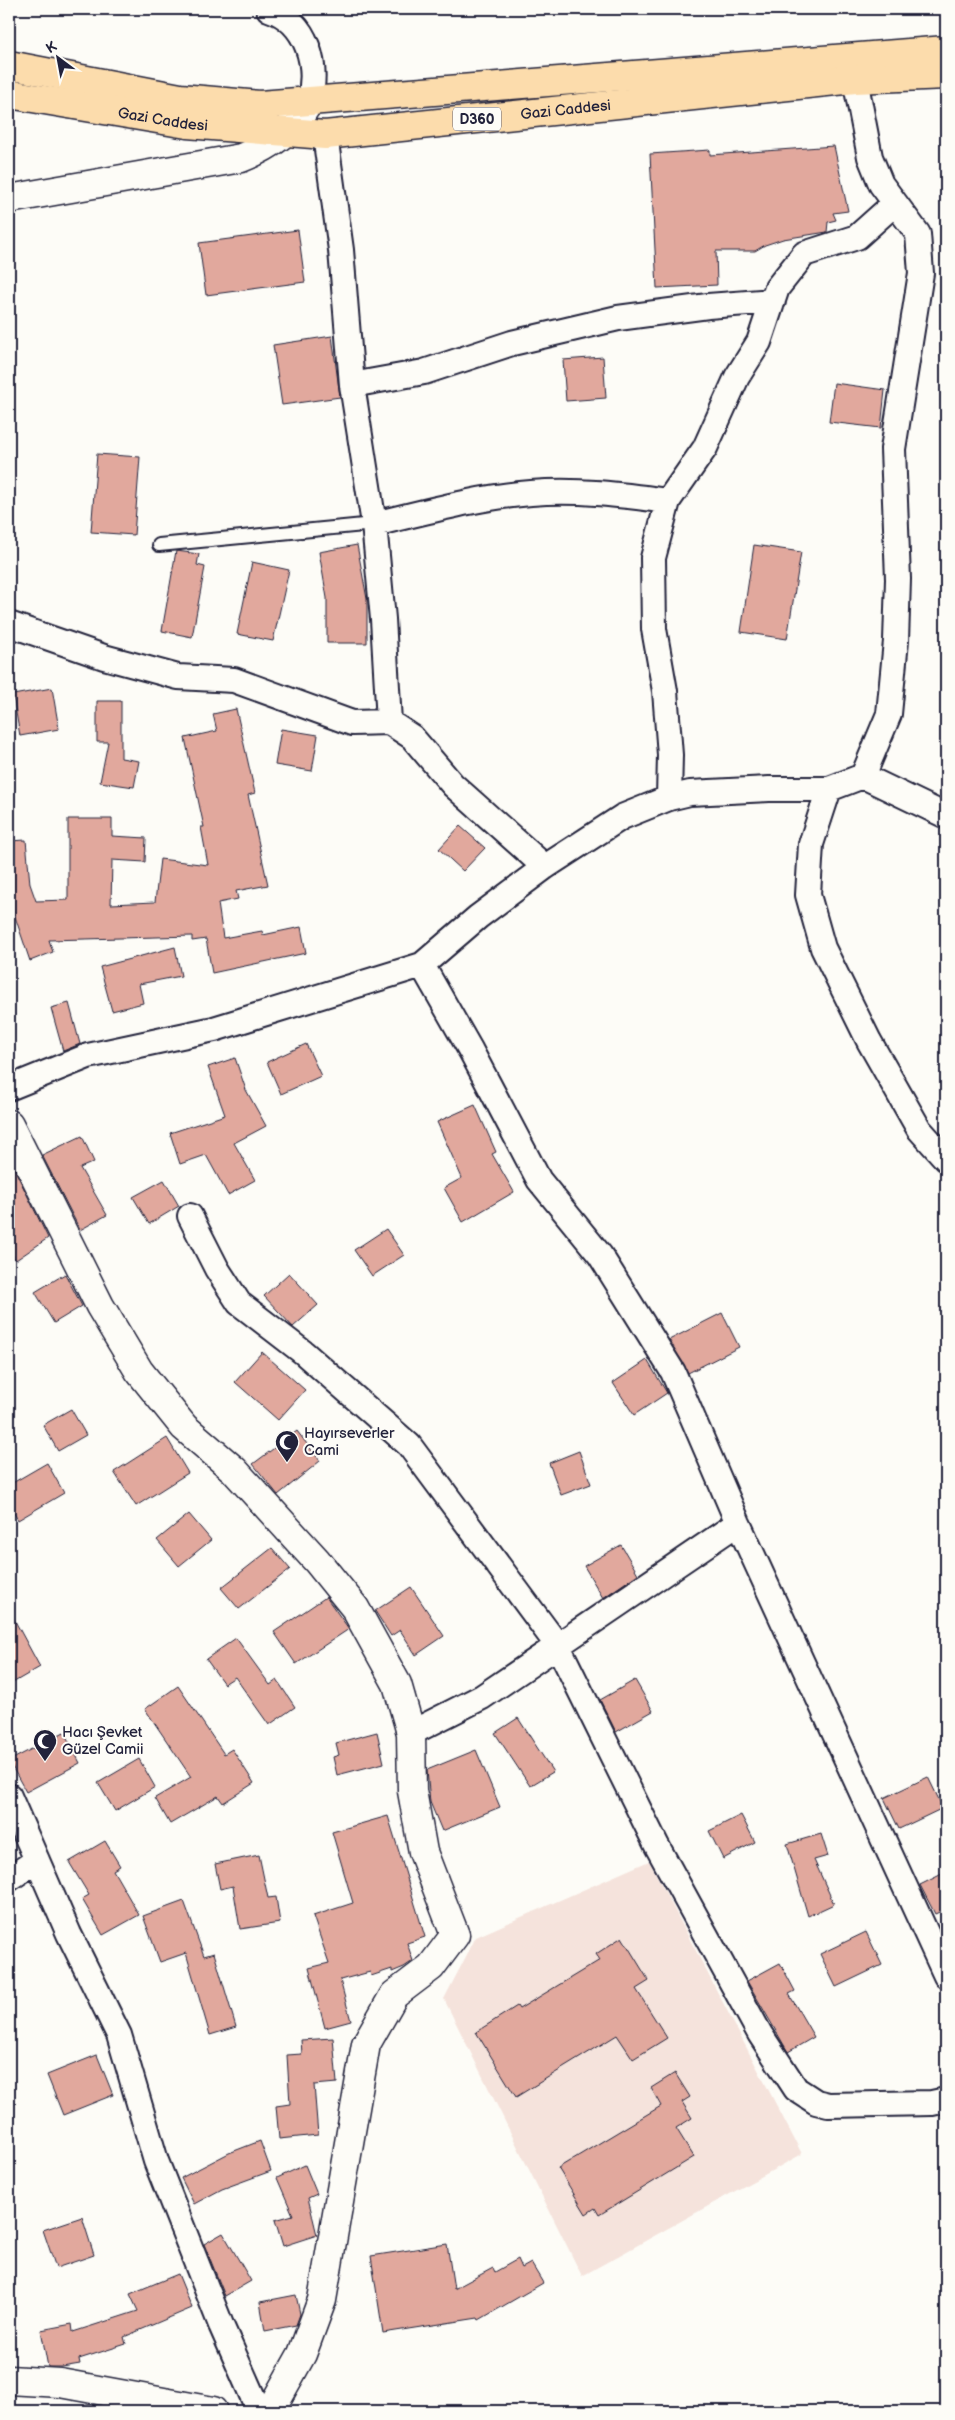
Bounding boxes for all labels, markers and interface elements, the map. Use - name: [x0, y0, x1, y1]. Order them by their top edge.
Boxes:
- north arrow: [32, 32, 82, 82]
- text: K: [43, 37, 60, 57]
- street label: Gazi Caddesi: [520, 96, 612, 124]
- street label: Gazi Caddesi: [116, 104, 209, 136]
- road number: D360: [453, 108, 501, 130]
- place label: Hayırseverler Cami: [304, 1424, 395, 1460]
- mosque icon: Hayırseverler Cami: [274, 1429, 300, 1463]
- place label: Hacı Şevket Güzel Camii: [62, 1723, 144, 1759]
- mosque icon: Hacı Şevket Güzel Camii: [32, 1728, 58, 1762]

